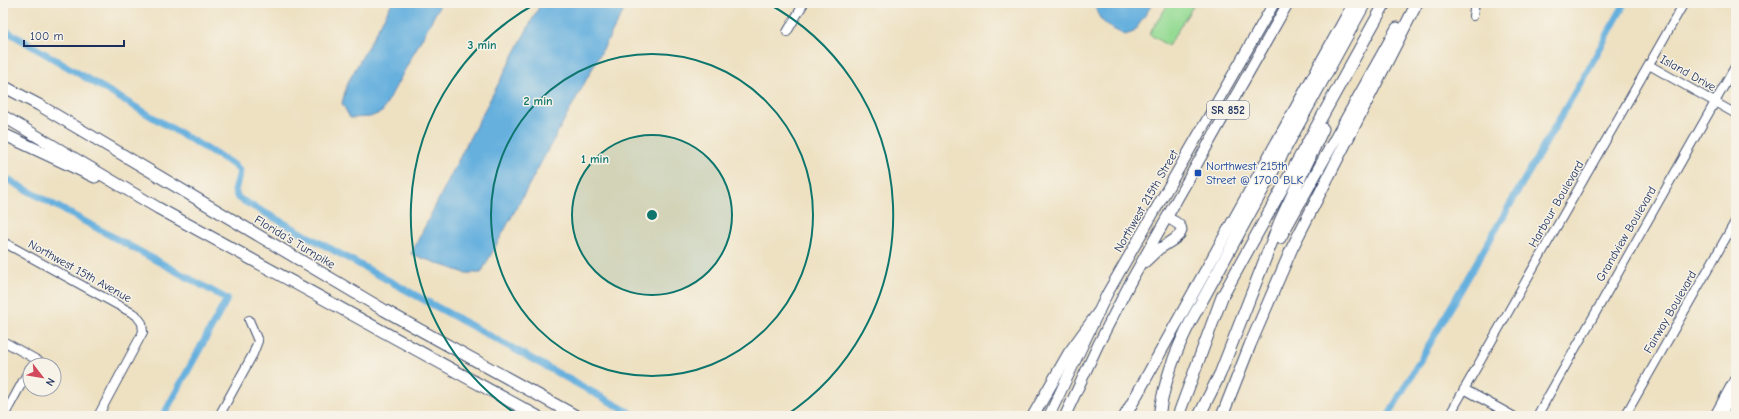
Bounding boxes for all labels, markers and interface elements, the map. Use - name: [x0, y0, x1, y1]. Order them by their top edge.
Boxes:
- scale bar: [24, 22, 124, 48]
- text: 100 m: [30, 29, 63, 43]
- text: 3 min: [467, 38, 497, 52]
- street label: Island Drive: [1658, 52, 1718, 94]
- text: 2 min: [523, 94, 553, 108]
- road number: SR 852: [1207, 101, 1249, 119]
- street label: Northwest 215th Street: [1111, 147, 1181, 255]
- text: 1 min: [581, 152, 609, 166]
- street label: Harbour Boulevard: [1526, 158, 1586, 250]
- place label: Northwest 215th Street @ 1700 BLK: [1206, 159, 1304, 187]
- marker: Northwest 215th Street @ 1700 BLK: [1193, 168, 1203, 178]
- street label: Grandview Boulevard: [1593, 184, 1659, 284]
- centre of rings: [645, 208, 659, 222]
- street label: Florida's Turnpike: [252, 212, 338, 272]
- street label: Northwest 15th Avenue: [26, 237, 134, 305]
- street label: Fairway Boulevard: [1641, 268, 1699, 356]
- north arrow: [22, 357, 62, 397]
- text: N: [43, 375, 58, 388]

